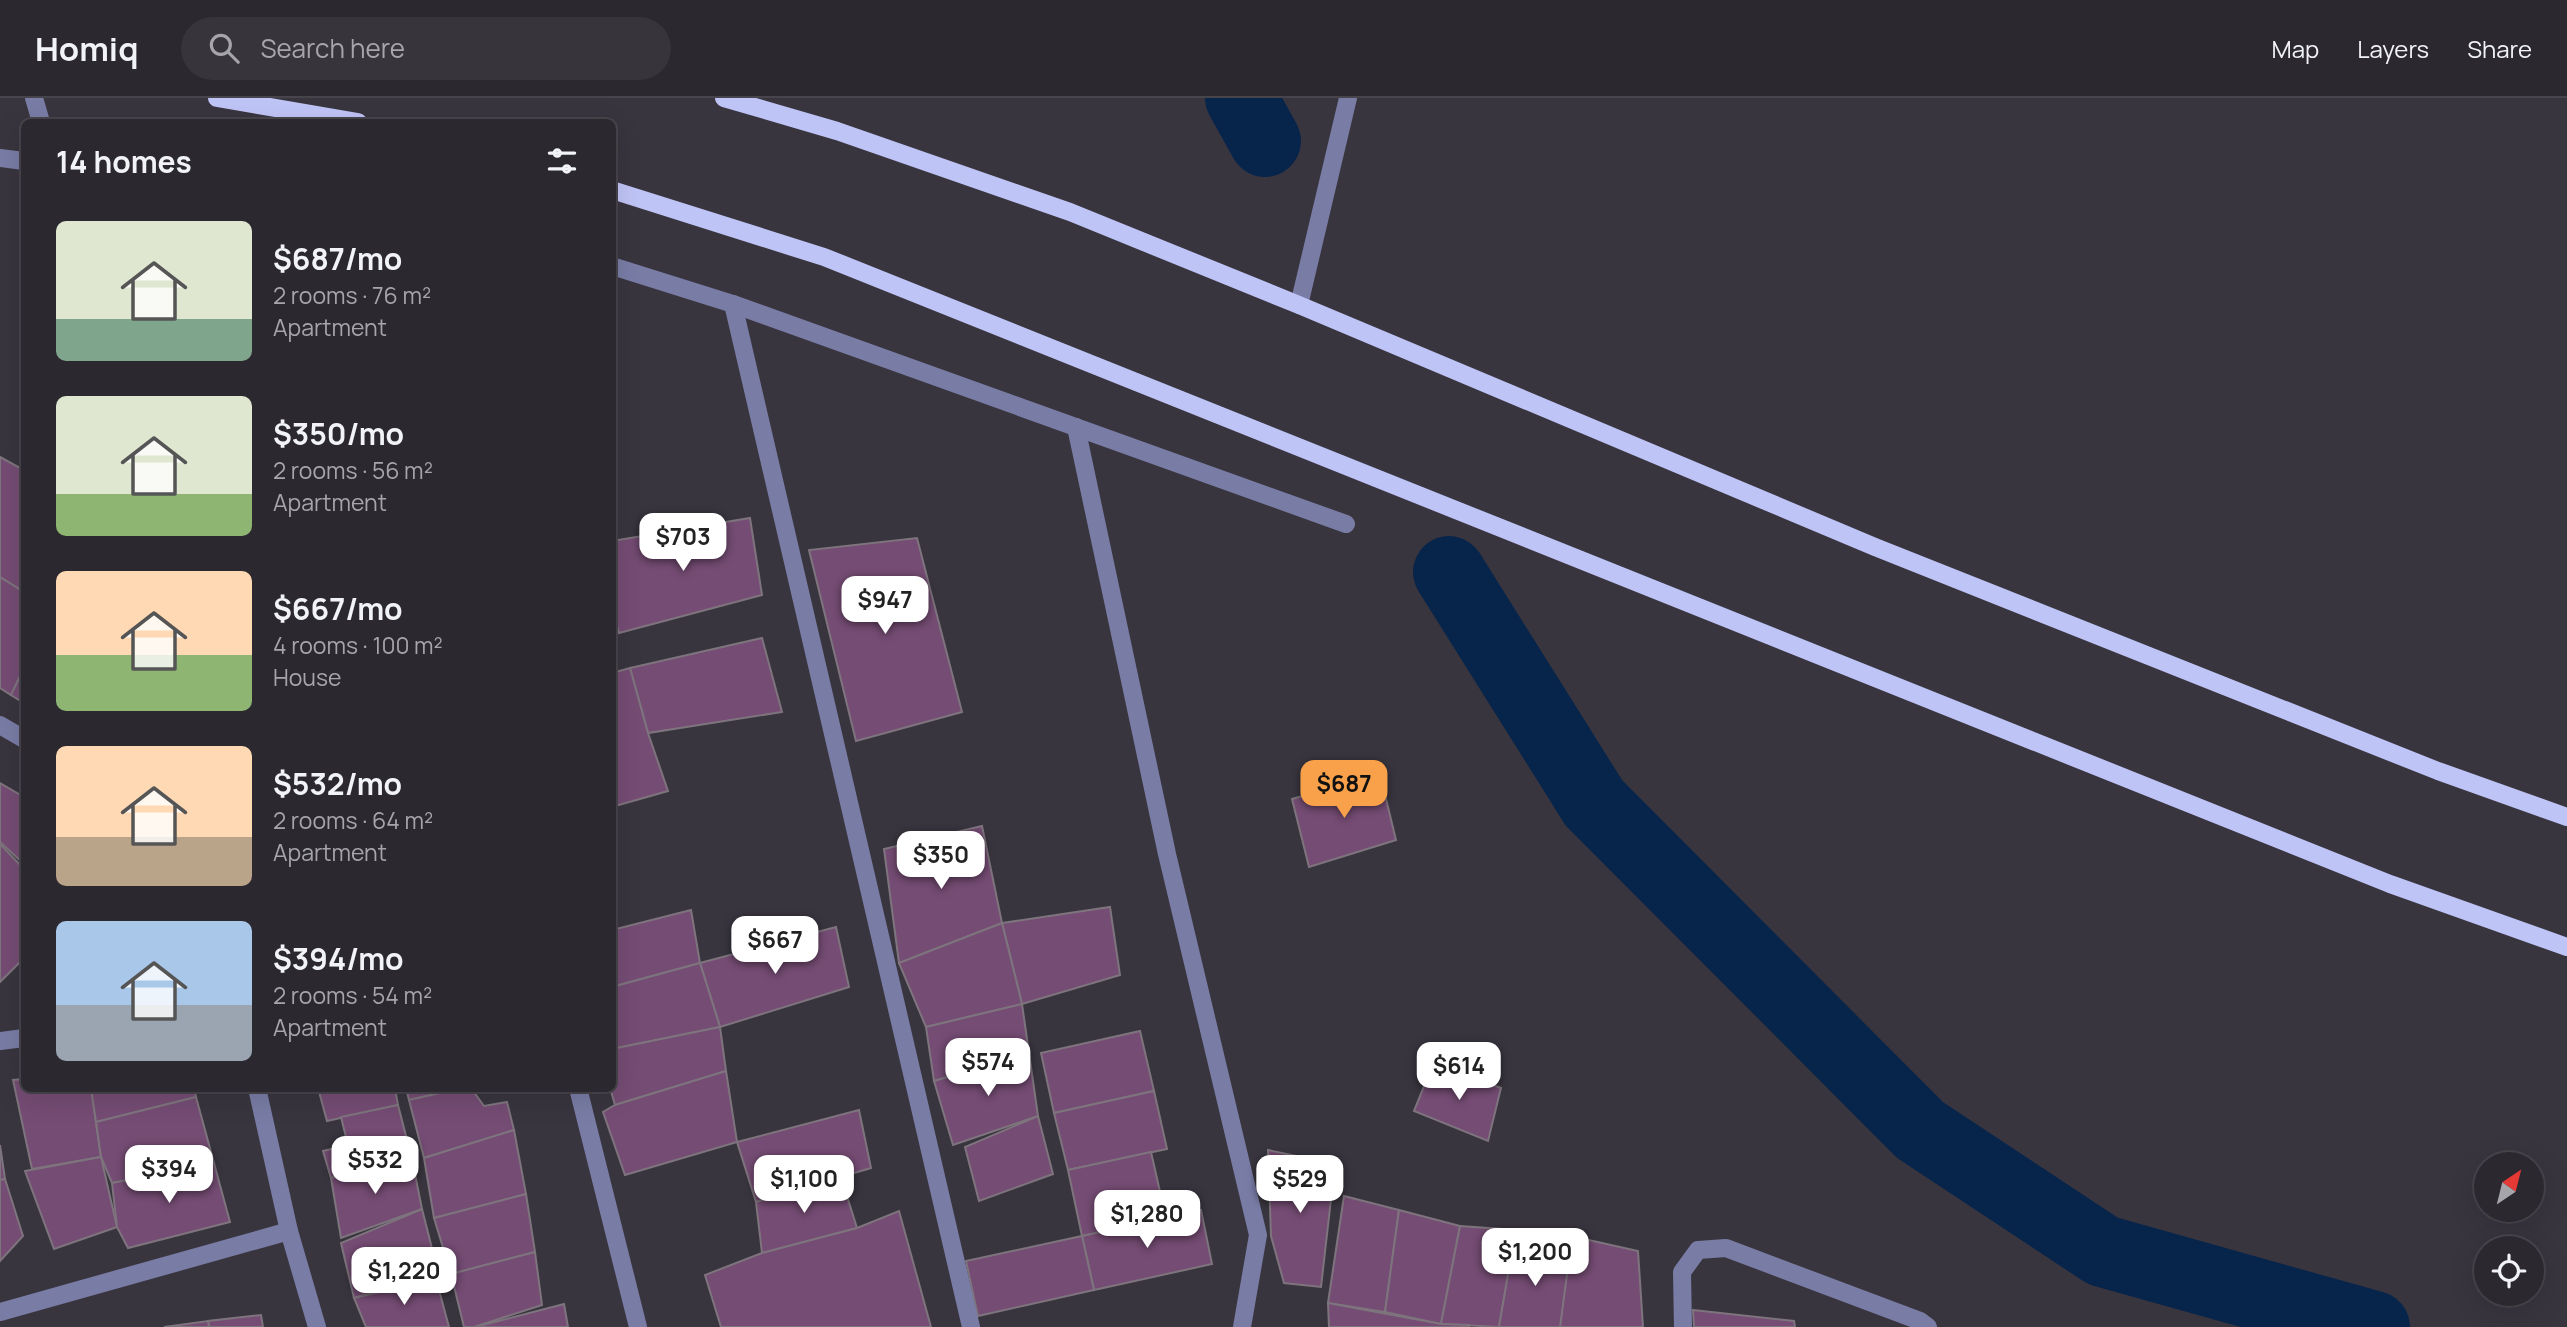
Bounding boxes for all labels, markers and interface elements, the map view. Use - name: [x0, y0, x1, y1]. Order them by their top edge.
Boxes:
- search box: [181, 17, 671, 80]
- text: Homiq: [35, 26, 139, 71]
- icon: search: [205, 29, 243, 67]
- text: Search here: [261, 30, 405, 66]
- text: Map: [2272, 32, 2319, 65]
- text: Layers: [2357, 32, 2429, 65]
- text: Share: [2467, 32, 2532, 65]
- text: 14 homes: [56, 141, 192, 182]
- icon: filters: [543, 142, 581, 180]
- text: $687/mo: [273, 238, 402, 279]
- icon: home: [112, 249, 196, 333]
- text: 2 rooms · 76 m²: [273, 279, 431, 311]
- text: Apartment: [273, 311, 387, 343]
- text: $350/mo: [273, 413, 404, 454]
- icon: home: [112, 424, 196, 508]
- text: 2 rooms · 56 m²: [273, 454, 433, 486]
- text: Apartment: [273, 486, 387, 518]
- pin: $703: [642, 514, 724, 573]
- text: $703: [655, 520, 711, 552]
- pin: $947: [844, 576, 926, 636]
- text: $947: [857, 583, 913, 615]
- text: $667/mo: [273, 588, 403, 629]
- icon: home: [112, 599, 196, 683]
- text: 4 rooms · 100 m²: [273, 629, 443, 661]
- text: House: [273, 661, 342, 693]
- pin: $687: [1303, 760, 1385, 820]
- text: $532/mo: [273, 763, 402, 804]
- text: $687: [1316, 767, 1372, 799]
- icon: home: [112, 774, 196, 858]
- text: 2 rooms · 64 m²: [273, 804, 433, 836]
- pin: $350: [900, 832, 982, 891]
- text: Apartment: [273, 836, 387, 868]
- text: $350: [913, 838, 969, 870]
- pin: $667: [734, 916, 816, 976]
- text: $667: [747, 923, 803, 955]
- text: $394/mo: [273, 938, 404, 979]
- icon: home: [112, 949, 196, 1033]
- text: 2 rooms · 54 m²: [273, 979, 432, 1011]
- text: Apartment: [273, 1011, 387, 1043]
- pin: $574: [947, 1038, 1029, 1098]
- pin: $614: [1418, 1042, 1500, 1102]
- text: $574: [961, 1045, 1015, 1077]
- text: $614: [1433, 1049, 1485, 1081]
- pin: $532: [334, 1136, 416, 1196]
- text: $532: [348, 1143, 403, 1175]
- pin: $394: [128, 1146, 210, 1205]
- text: $394: [141, 1152, 197, 1184]
- north arrow: [2474, 1152, 2544, 1222]
- map controls: [2474, 1152, 2544, 1306]
- pin: $1,100: [747, 1156, 861, 1215]
- pin: $529: [1259, 1156, 1341, 1215]
- text: $1,100: [770, 1162, 838, 1194]
- text: $529: [1272, 1162, 1328, 1194]
- pin: $1,280: [1090, 1190, 1204, 1250]
- text: $1,280: [1110, 1197, 1184, 1229]
- pin: $1,200: [1478, 1228, 1592, 1288]
- text: $1,200: [1498, 1235, 1572, 1267]
- button: locate: [2474, 1236, 2544, 1306]
- pin: $1,220: [347, 1248, 461, 1307]
- text: $1,220: [367, 1254, 441, 1286]

